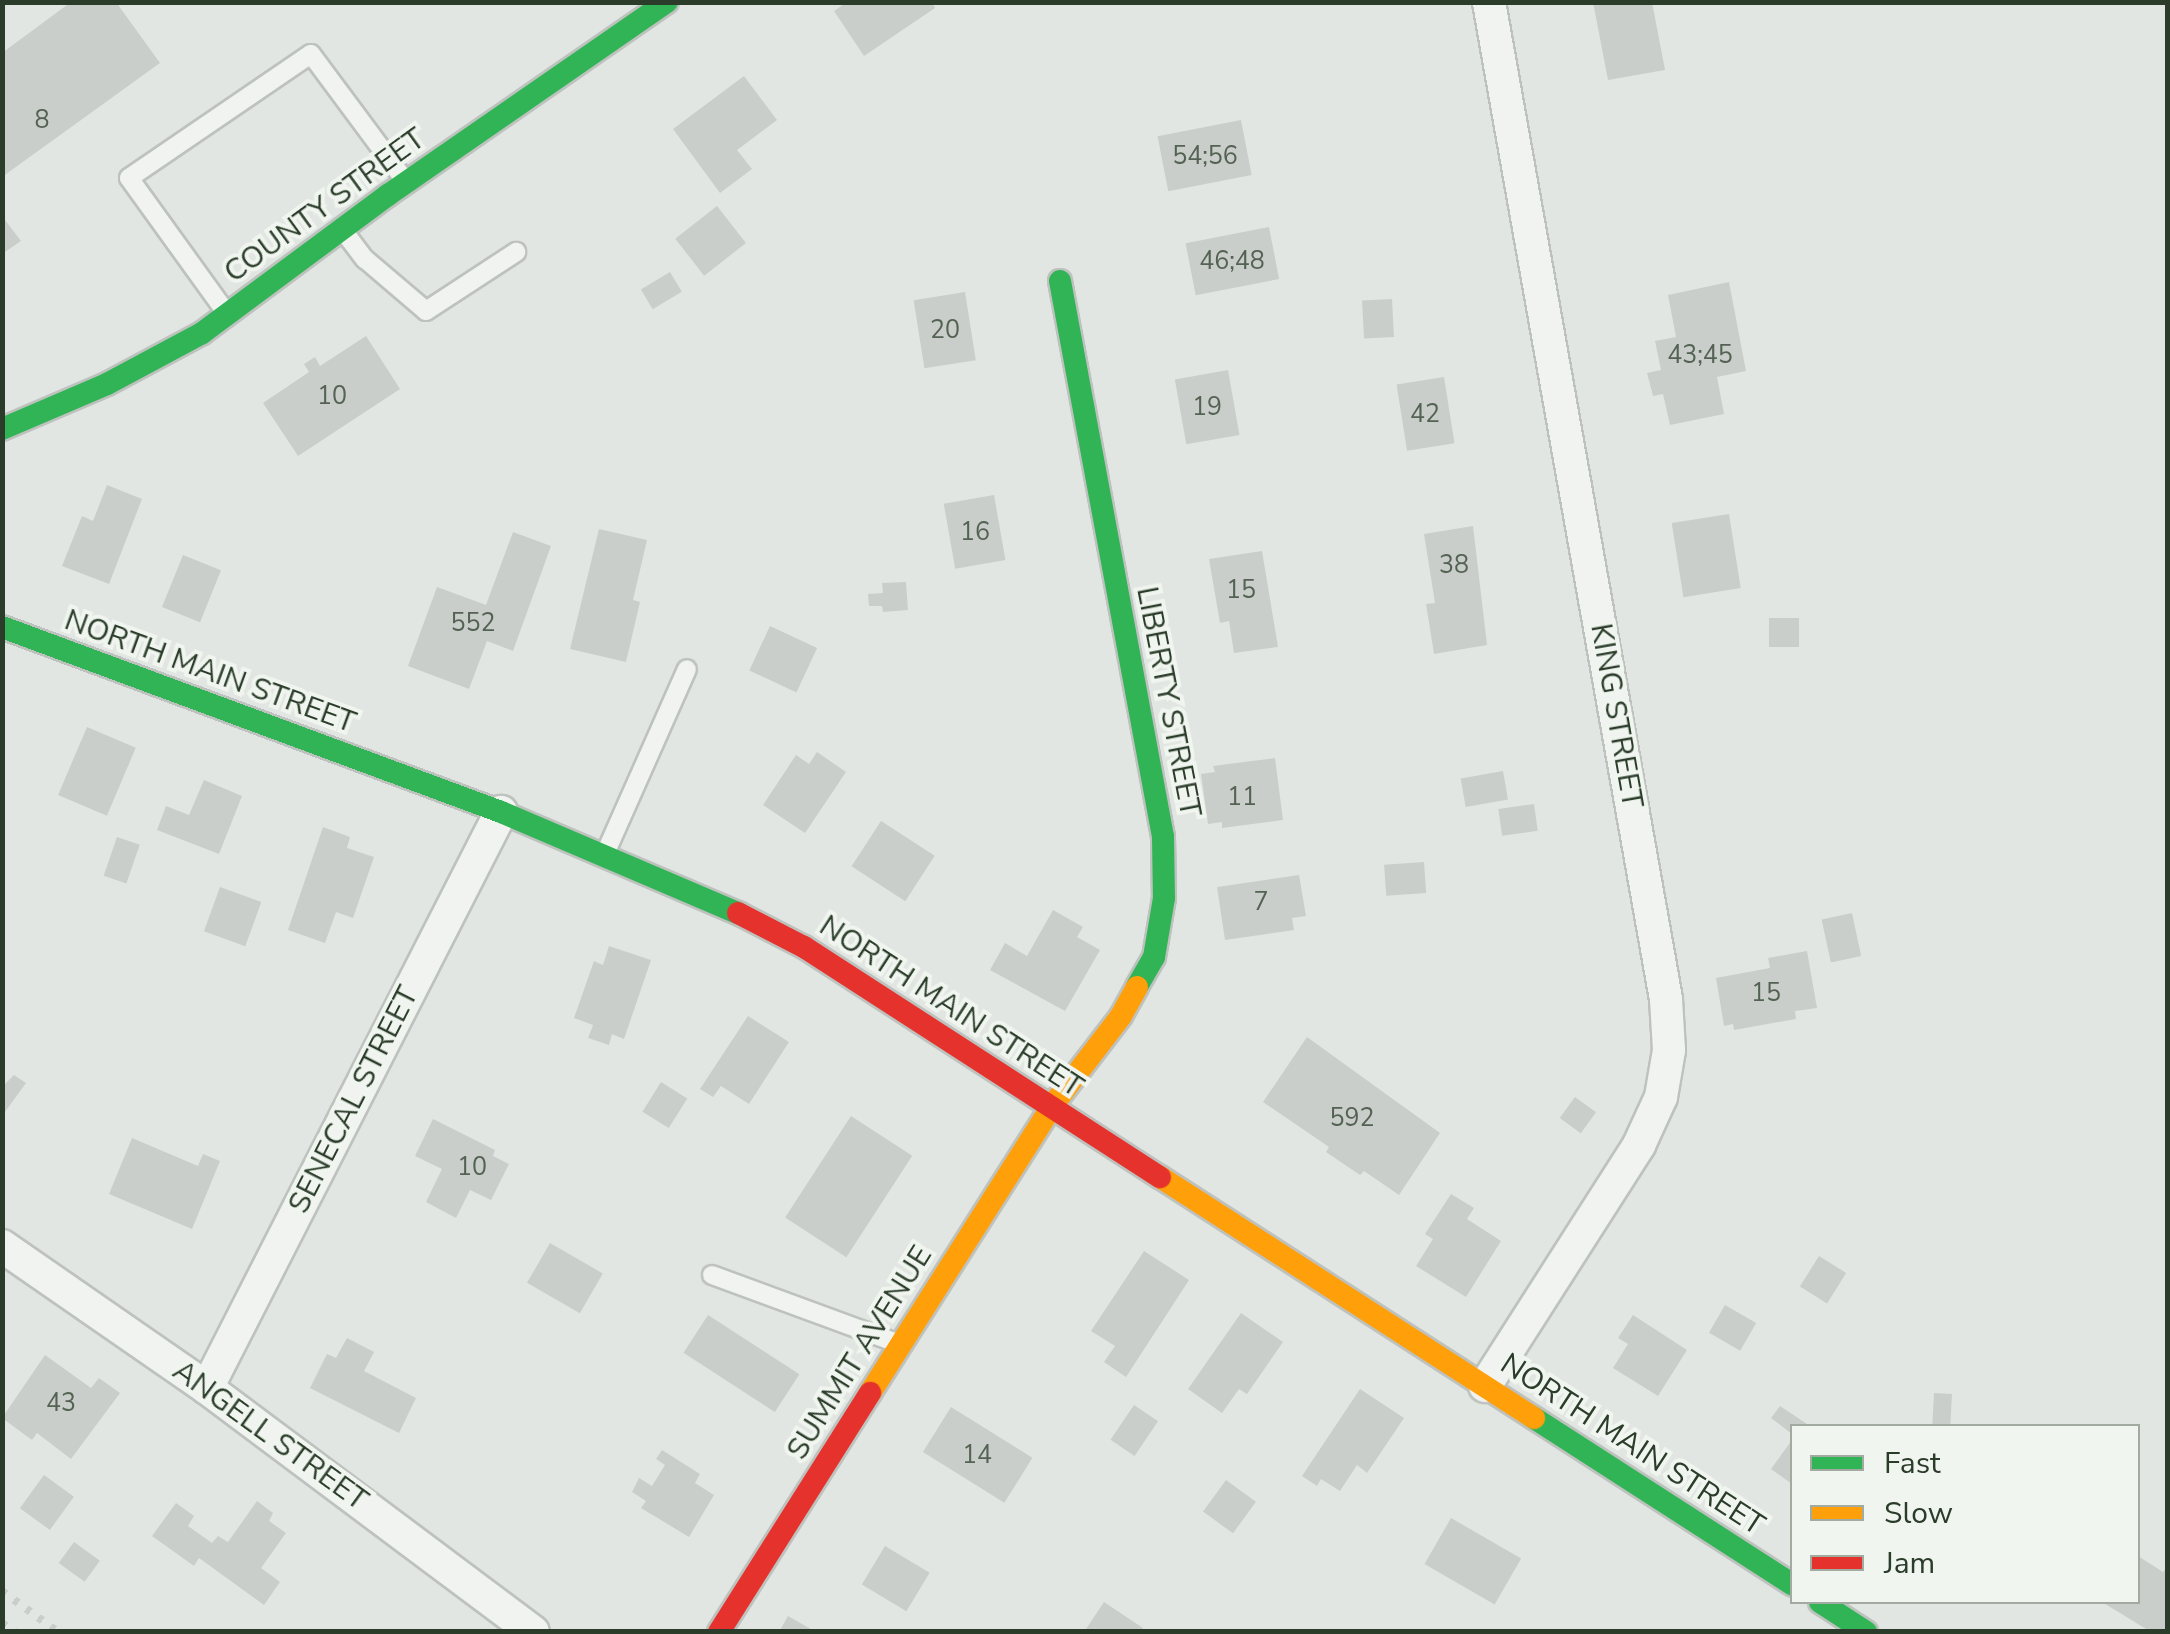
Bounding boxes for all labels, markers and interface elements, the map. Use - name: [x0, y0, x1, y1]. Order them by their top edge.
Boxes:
- house number: 8: [35, 105, 49, 135]
- street label: COUNTY STREET: [218, 121, 432, 291]
- house number: 54;56: [1172, 141, 1238, 171]
- house number: 46;48: [1199, 246, 1265, 276]
- house number: 20: [930, 315, 960, 345]
- house number: 43;45: [1667, 340, 1733, 370]
- house number: 10: [317, 381, 347, 411]
- house number: 19: [1192, 392, 1222, 422]
- house number: 42: [1410, 399, 1440, 429]
- house number: 16: [960, 517, 990, 547]
- house number: 38: [1439, 550, 1469, 580]
- house number: 15: [1226, 575, 1256, 605]
- street label: LIBERTY STREET: [1128, 584, 1208, 820]
- street label: NORTH MAIN STREET: [60, 603, 360, 741]
- house number: 552: [451, 608, 495, 638]
- street label: KING STREET: [1582, 621, 1650, 811]
- house number: 11: [1227, 782, 1257, 812]
- house number: 7: [1254, 887, 1268, 917]
- street label: NORTH MAIN STREET: [812, 908, 1090, 1106]
- house number: 15: [1751, 978, 1781, 1008]
- street label: SENECAL STREET: [281, 981, 427, 1219]
- house number: 592: [1330, 1103, 1374, 1133]
- house number: 10: [457, 1152, 487, 1182]
- street label: SUMMIT AVENUE: [780, 1240, 940, 1466]
- street label: NORTH MAIN STREET: [1493, 1346, 1771, 1544]
- street label: ANGELL STREET: [165, 1353, 375, 1519]
- house number: 43: [46, 1388, 76, 1418]
- legend: [1790, 1424, 2140, 1604]
- house number: 14: [962, 1440, 992, 1470]
- text: Fast: [1884, 1443, 1941, 1484]
- text: Slow: [1884, 1493, 1953, 1534]
- text: Jam: [1884, 1543, 1935, 1584]

